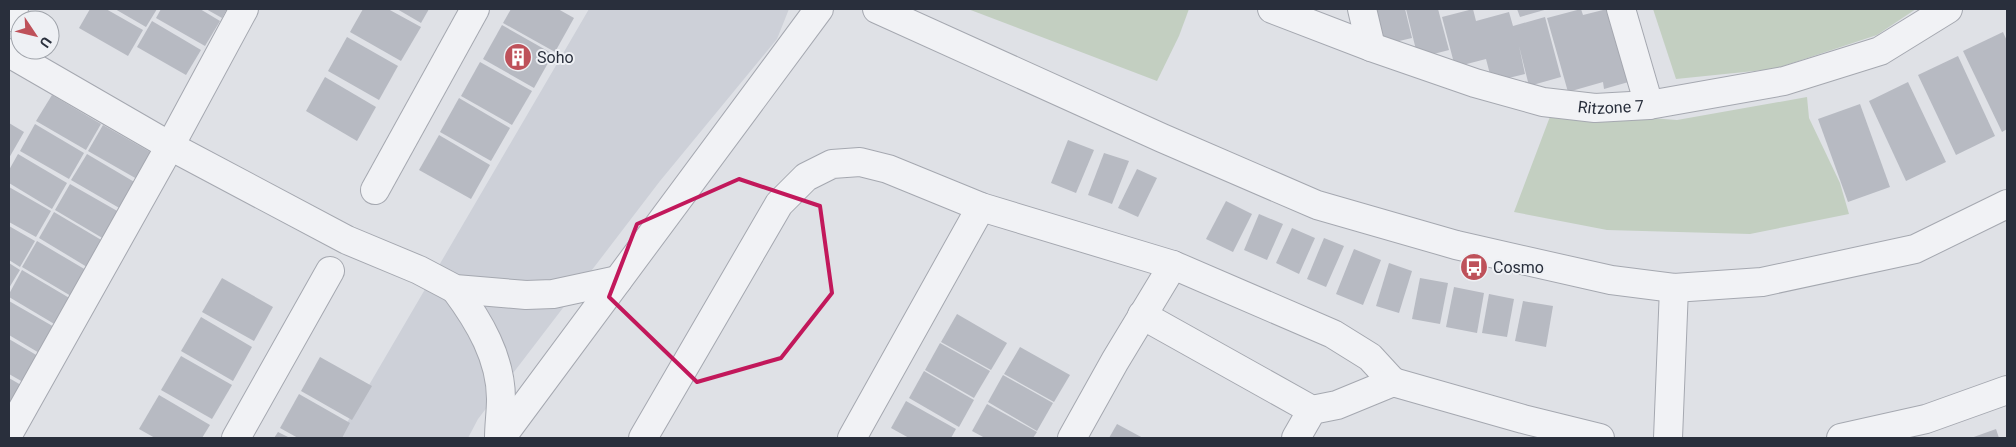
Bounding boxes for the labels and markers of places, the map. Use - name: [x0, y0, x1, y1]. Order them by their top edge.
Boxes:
- building icon: Soho: [503, 42, 533, 72]
- place label: Soho: [537, 48, 574, 67]
- bus stop icon: Cosmo: [1459, 252, 1489, 282]
- place label: Cosmo: [1493, 258, 1544, 277]

